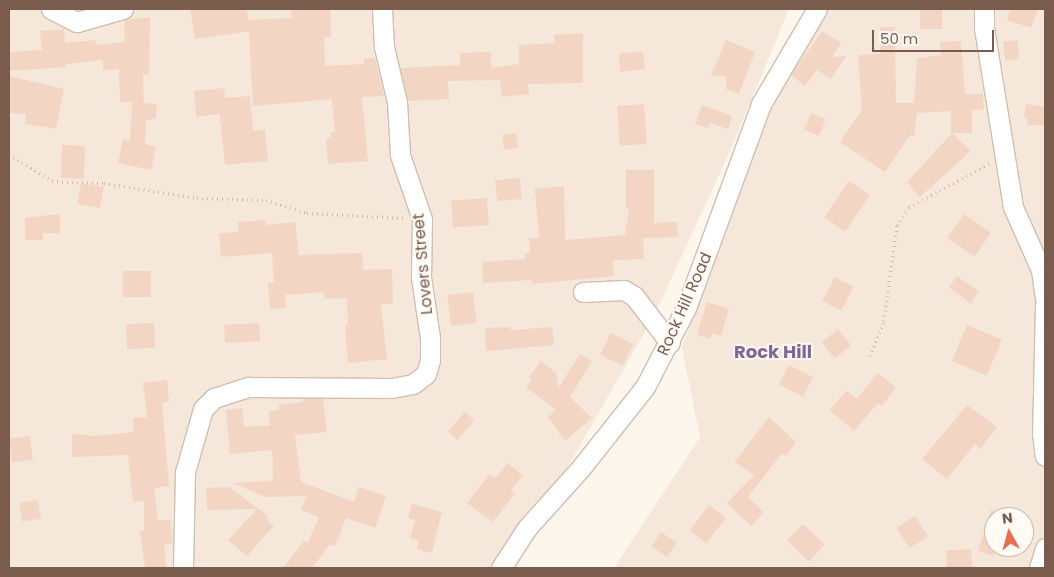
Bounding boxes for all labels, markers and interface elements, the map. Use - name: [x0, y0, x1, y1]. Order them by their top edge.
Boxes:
- scale bar: [874, 20, 996, 52]
- text: 50 m: [880, 28, 918, 49]
- street label: Lovers Street: [409, 213, 437, 315]
- street label: Rock Hill Road: [654, 249, 716, 359]
- district label: Rock Hill: [734, 341, 812, 363]
- north arrow: [984, 507, 1034, 557]
- text: N: [1001, 508, 1014, 529]

